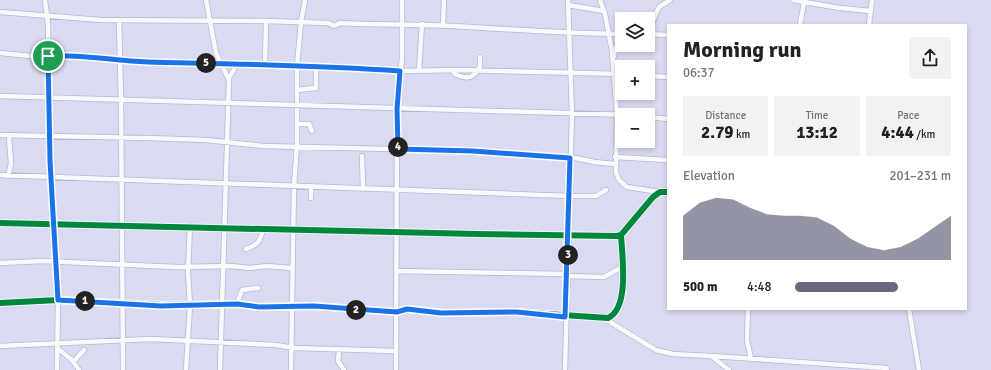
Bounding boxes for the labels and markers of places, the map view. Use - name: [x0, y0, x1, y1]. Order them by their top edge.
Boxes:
- pin: [31, 39, 65, 73]
- pin: 5: [196, 53, 216, 73]
- pin: 4: [388, 137, 408, 157]
- pin: 3: [558, 245, 578, 265]
- pin: 1: [75, 291, 95, 311]
- pin: 2: [346, 300, 366, 320]

